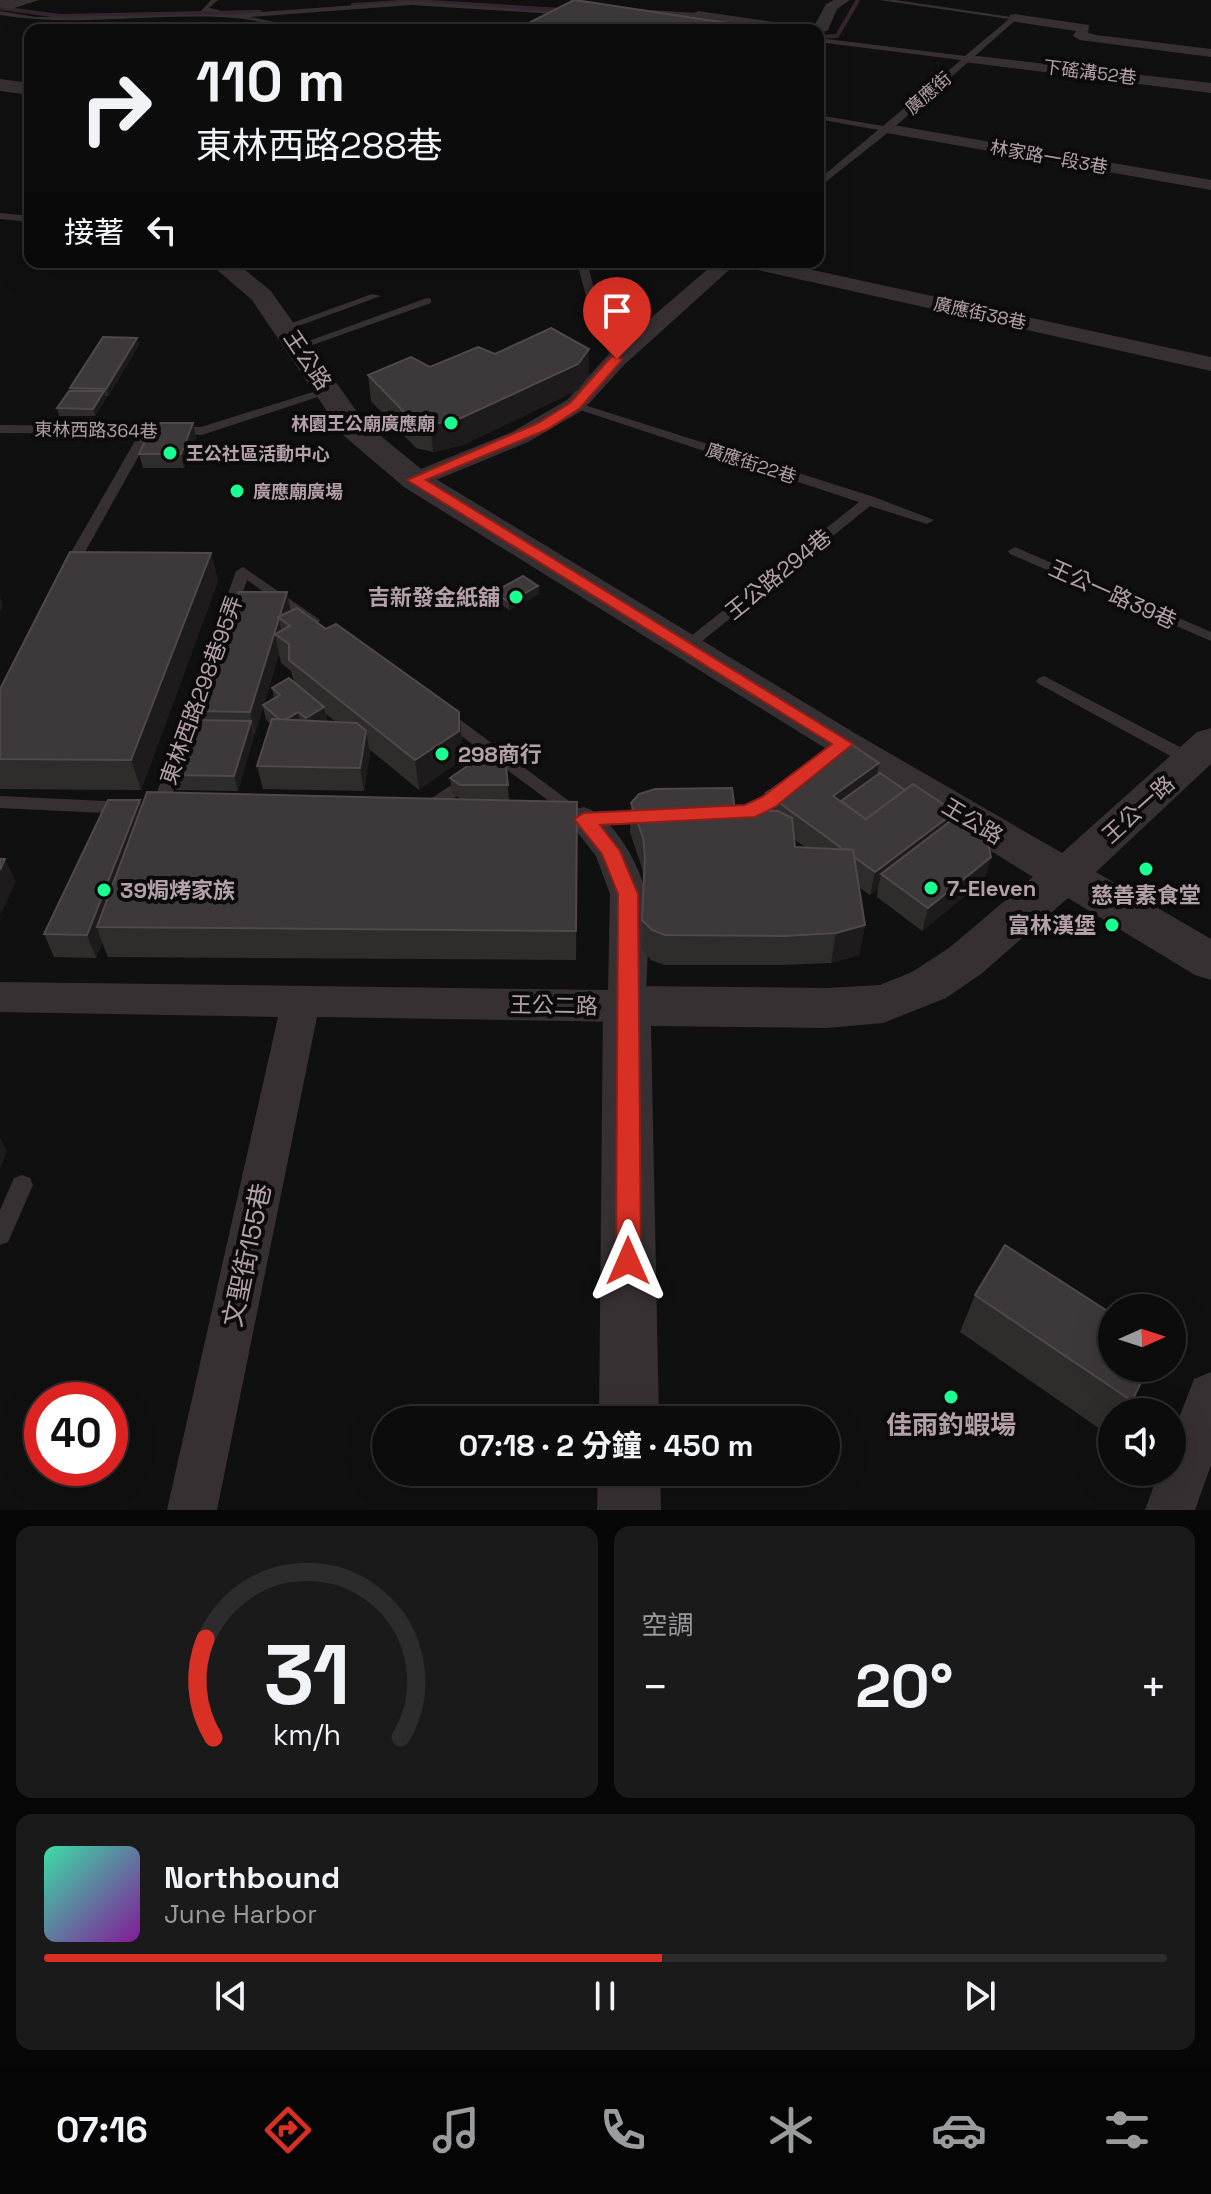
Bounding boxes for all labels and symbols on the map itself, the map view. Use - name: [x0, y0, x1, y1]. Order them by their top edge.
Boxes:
- street label: 下磘溝52巷: [1042, 55, 1138, 89]
- street label: 廣應街: [900, 67, 956, 119]
- street label: 林家路一段3巷: [988, 135, 1110, 179]
- pin: [583, 277, 651, 359]
- street label: 廣應街38巷: [932, 292, 1028, 334]
- street label: 王公路: [278, 325, 338, 395]
- place label: 林園王公廟廣應廟: [291, 412, 435, 435]
- marker: 林園王公廟廣應廟: [442, 414, 460, 432]
- street label: 東林西路364巷: [34, 417, 158, 443]
- street label: 廣應街22巷: [703, 438, 799, 488]
- place label: 王公社區活動中心: [186, 442, 330, 465]
- marker: 王公社區活動中心: [161, 444, 179, 462]
- place label: 廣應廟廣場: [253, 480, 343, 503]
- marker: 廣應廟廣場: [228, 482, 246, 500]
- street label: 王公路294巷: [719, 523, 837, 625]
- street label: 王公一路39巷: [1045, 553, 1181, 635]
- place label: 吉新發金紙舖: [368, 583, 500, 611]
- marker: 吉新發金紙舖: [507, 588, 525, 606]
- street label: 東林西路298巷95弄: [154, 592, 248, 788]
- place label: 298商行: [458, 740, 542, 768]
- marker: 298商行: [433, 745, 451, 763]
- street label: 王公一路: [1096, 769, 1180, 849]
- street label: 王公路: [937, 792, 1009, 850]
- marker: 慈善素食堂: [1137, 860, 1155, 878]
- place label: 7-Eleven: [947, 874, 1036, 902]
- place label: 39焗烤家族: [120, 876, 235, 904]
- marker: 7-Eleven: [922, 879, 940, 897]
- marker: 39焗烤家族: [95, 881, 113, 899]
- place label: 慈善素食堂: [1091, 881, 1201, 909]
- place label: 富林漢堡: [1008, 911, 1096, 939]
- marker: 富林漢堡: [1103, 916, 1121, 934]
- street label: 王公二路: [510, 990, 598, 1020]
- street label: 文聖街155巷: [215, 1180, 279, 1330]
- position arrow: [586, 1219, 670, 1303]
- north arrow: [1098, 1294, 1186, 1382]
- speed limit sign: 40: [24, 1382, 128, 1486]
- marker: 佳雨釣蝦場: [942, 1388, 960, 1406]
- place label: 佳雨釣蝦場: [886, 1408, 1016, 1442]

